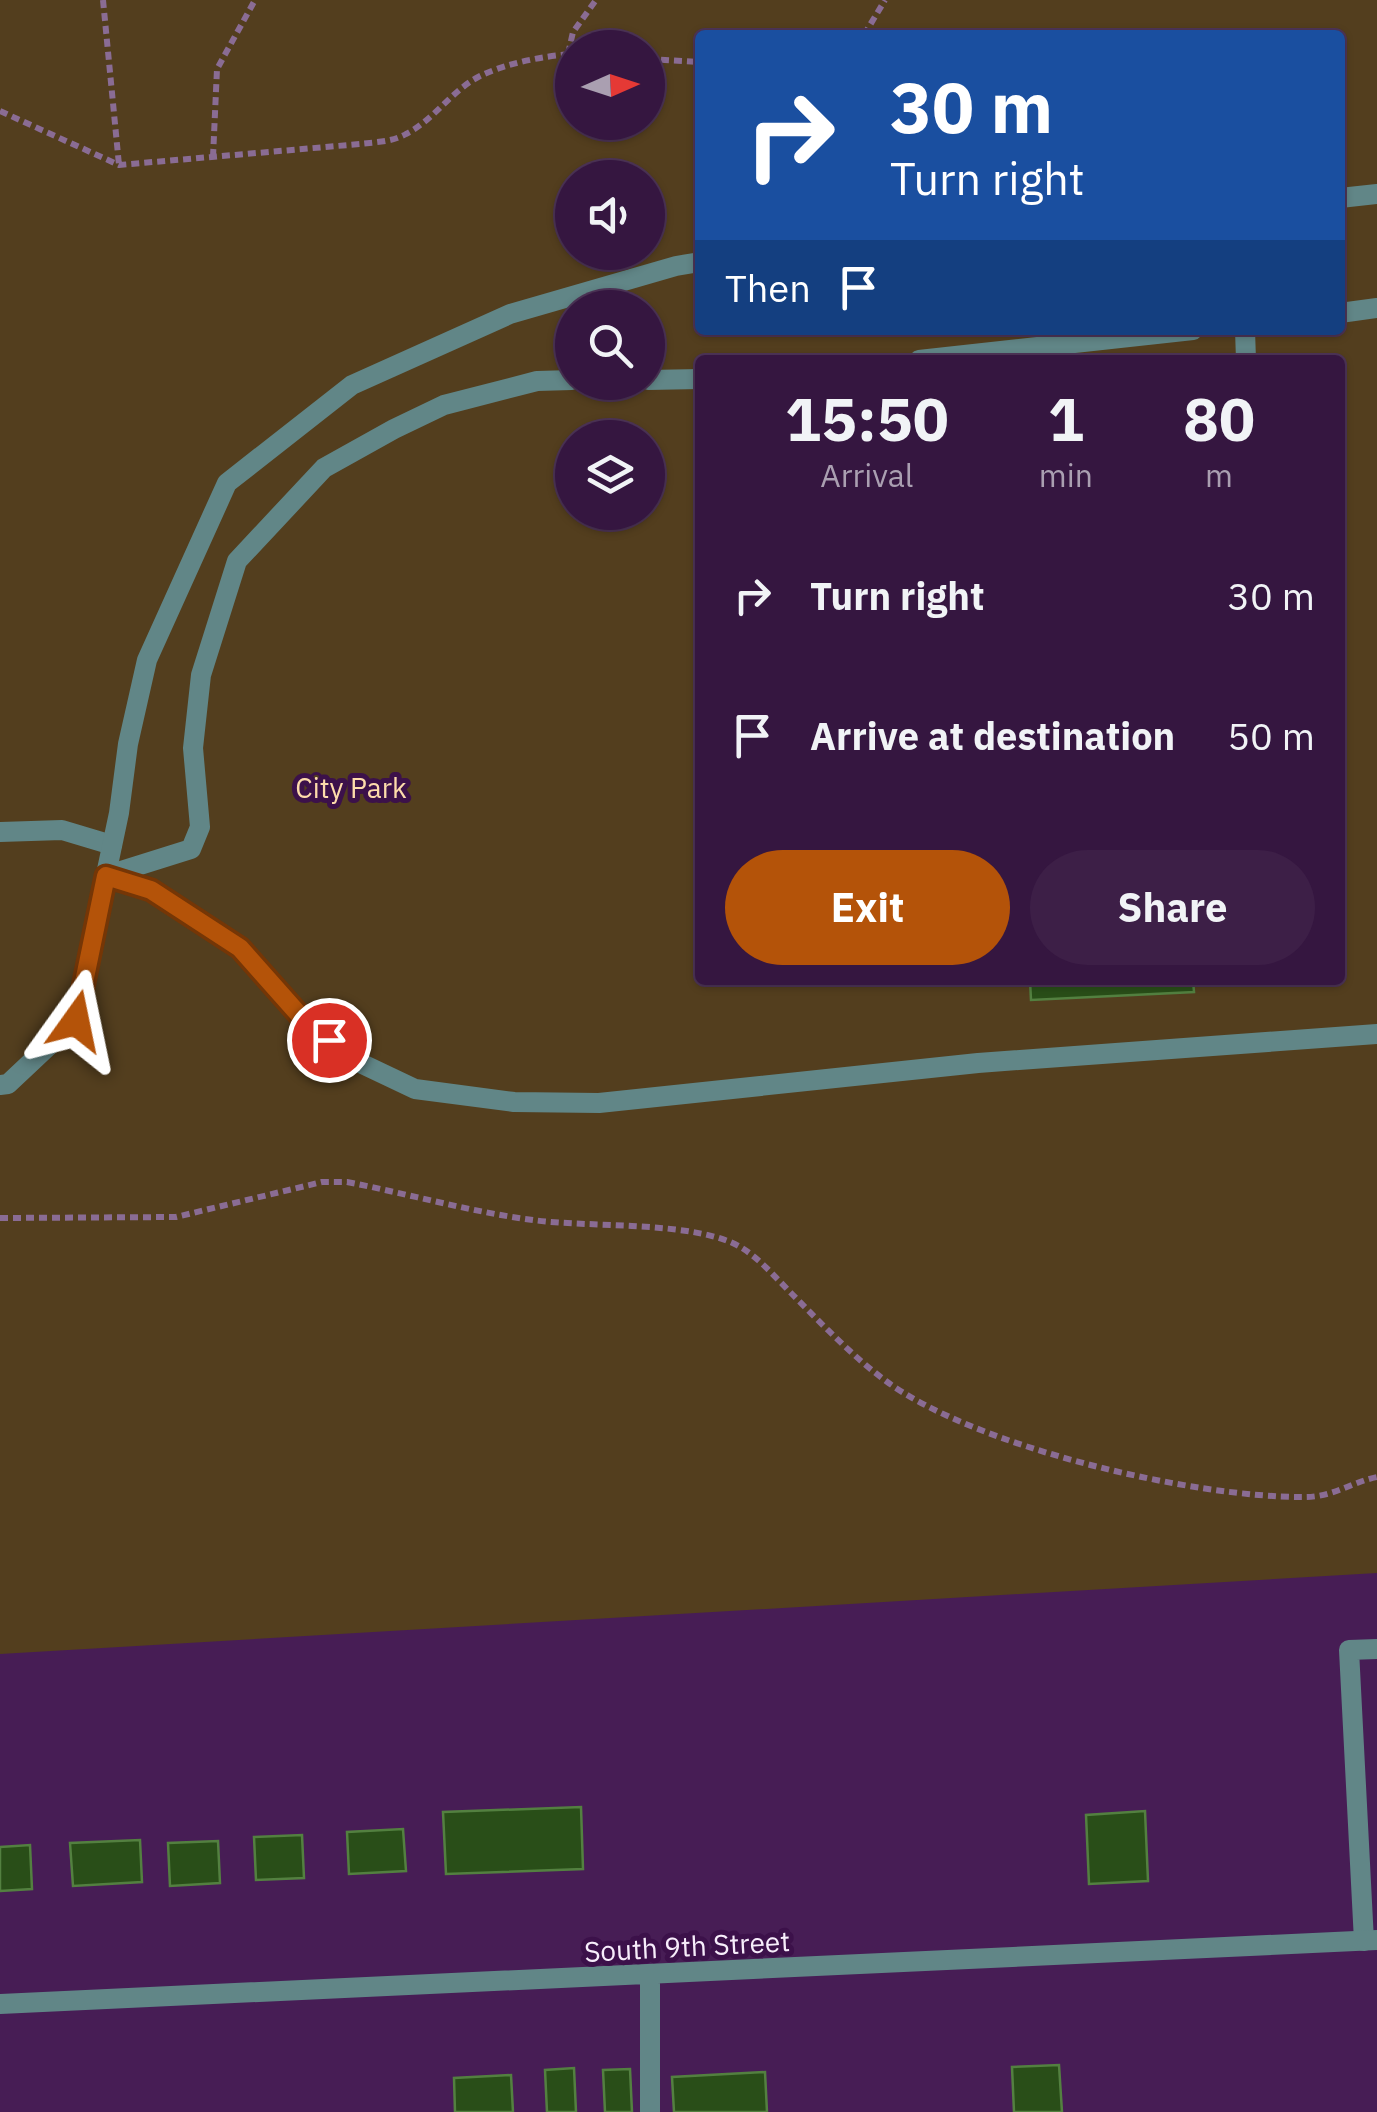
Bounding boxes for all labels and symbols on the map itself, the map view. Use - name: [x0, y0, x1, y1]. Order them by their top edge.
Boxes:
- north arrow: [555, 30, 665, 140]
- park label: City Park: [295, 769, 407, 806]
- position arrow: [24, 969, 128, 1073]
- pin: [287, 998, 372, 1083]
- street label: South 9th Street: [583, 1922, 791, 1970]

